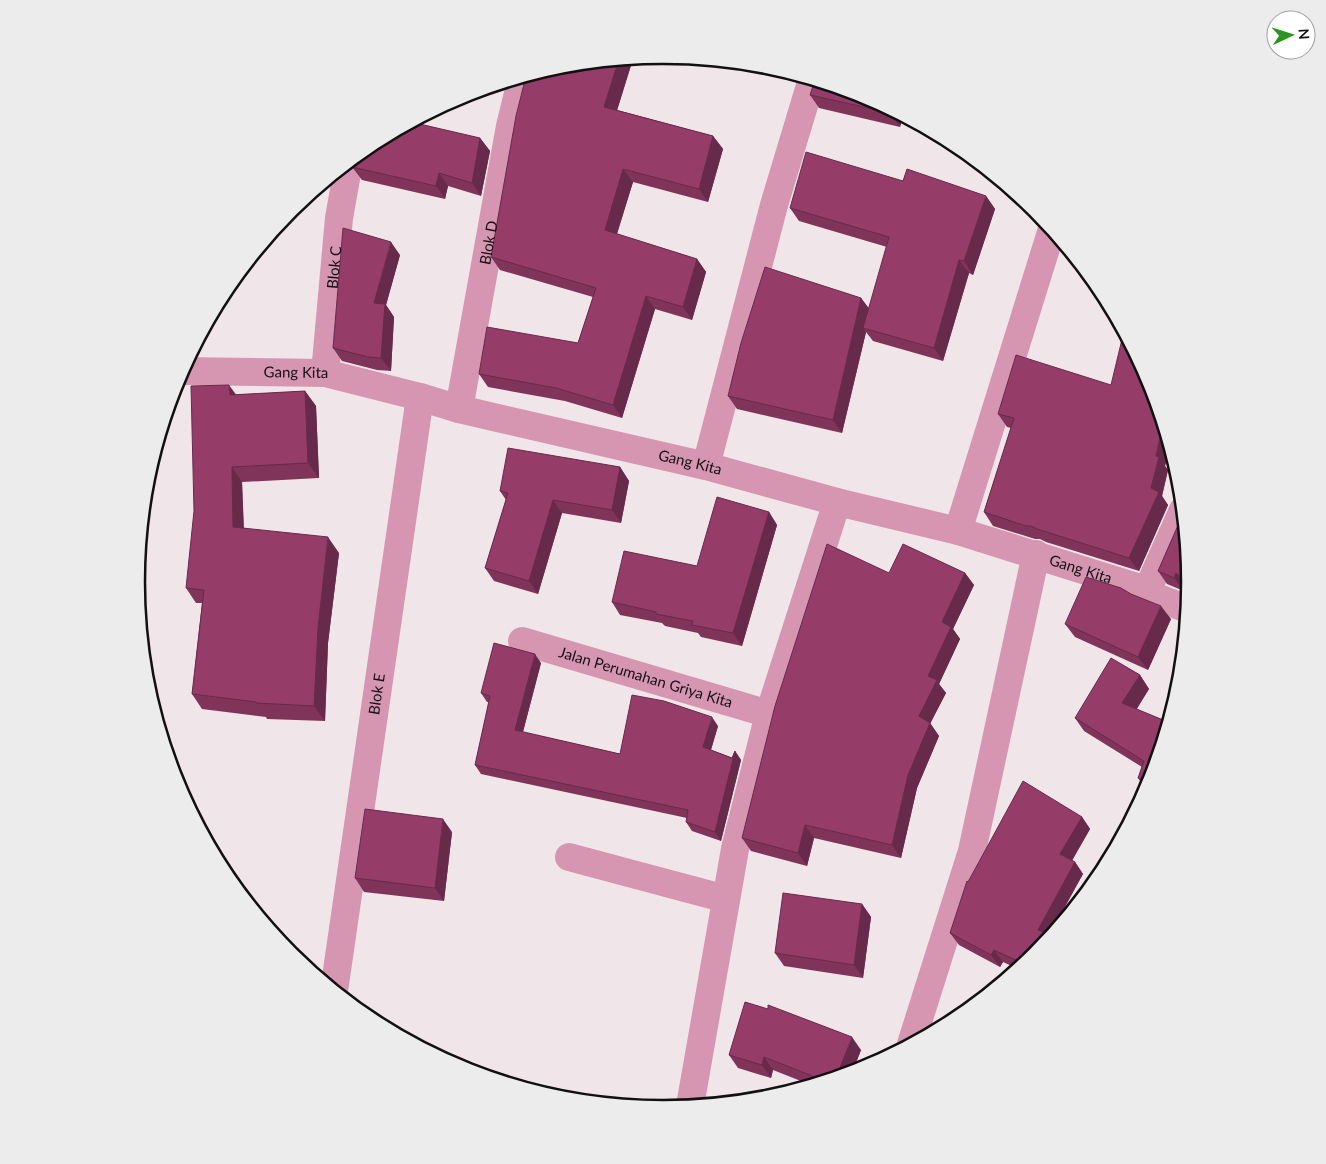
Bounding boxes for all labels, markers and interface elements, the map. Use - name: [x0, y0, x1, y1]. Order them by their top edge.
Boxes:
- north arrow: [1266, 10, 1316, 60]
- text: N: [1296, 28, 1313, 40]
- street label: Blok D: [475, 219, 501, 266]
- street label: Blok C: [323, 245, 344, 290]
- street label: Gang Kita: [263, 362, 329, 381]
- street label: Gang Kita: [657, 445, 724, 478]
- street label: Gang Kita: [1047, 550, 1114, 587]
- street label: Jalan Perumahan Griya Kita: [557, 642, 735, 711]
- street label: Blok E: [364, 672, 388, 716]

